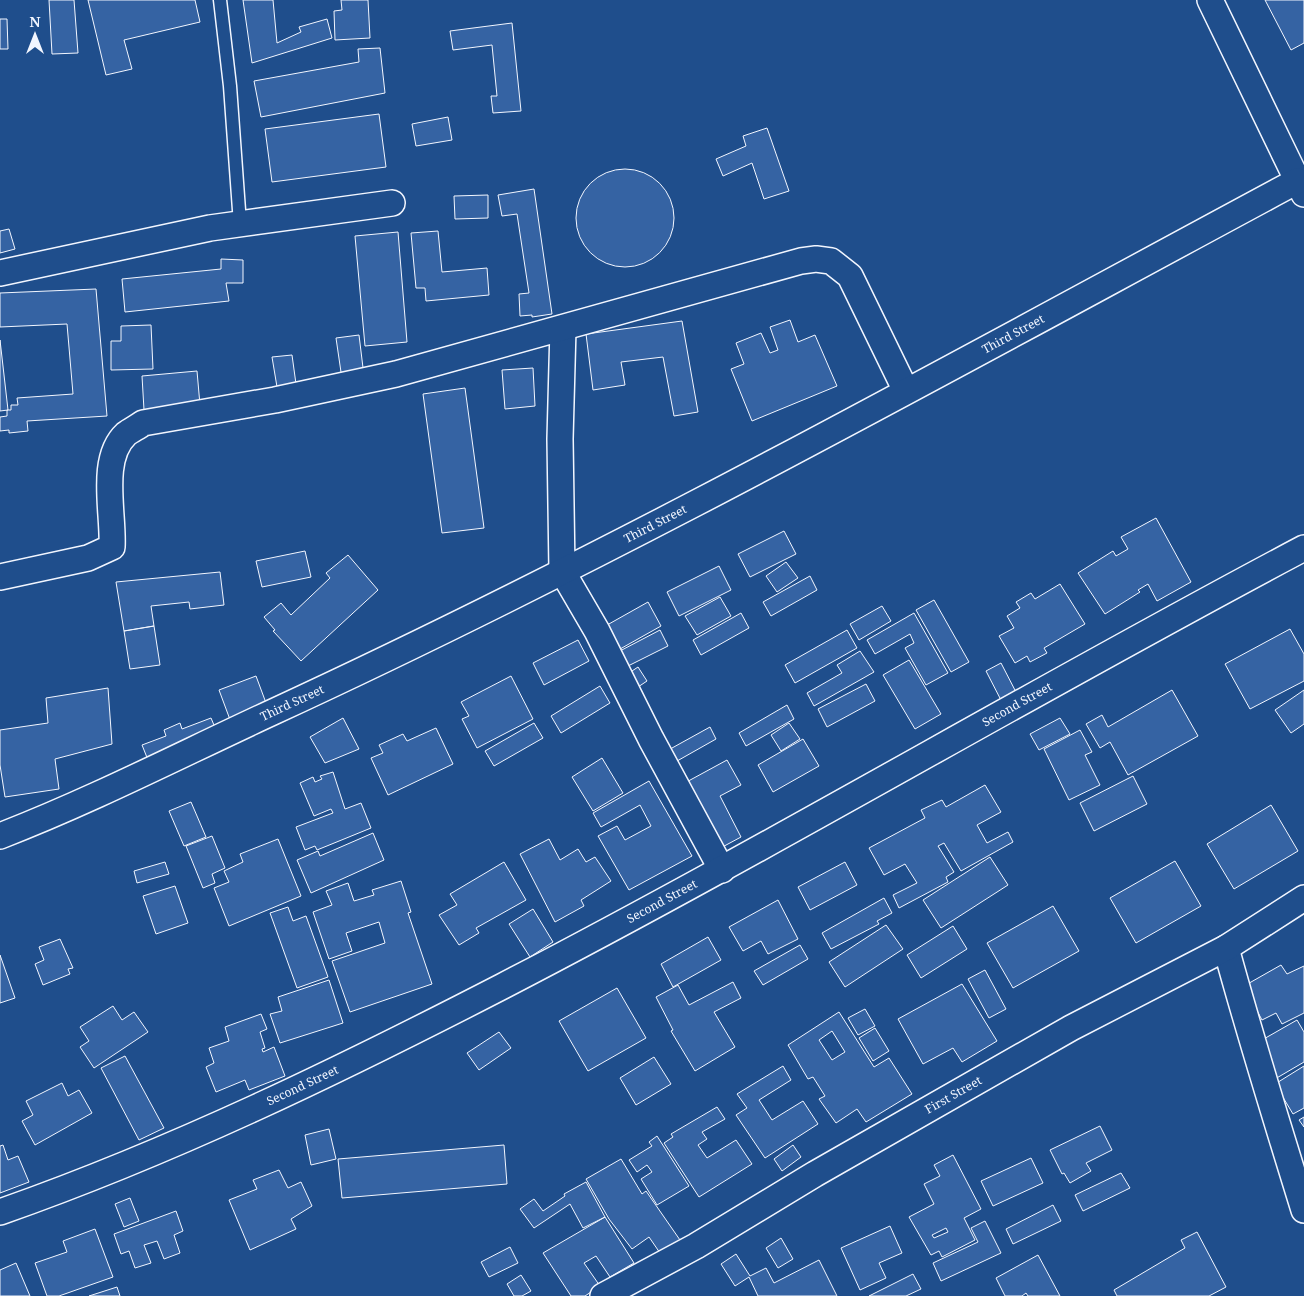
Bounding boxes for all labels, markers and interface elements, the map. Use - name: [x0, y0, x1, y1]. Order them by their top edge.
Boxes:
- north arrow: [10, 10, 60, 60]
- text: N: [29, 12, 41, 31]
- street label: Third Street: [979, 310, 1047, 358]
- street label: Third Street: [621, 500, 689, 547]
- street label: Second Street: [979, 678, 1055, 730]
- street label: Third Street: [257, 680, 327, 725]
- street label: Second Street: [624, 875, 700, 927]
- street label: Second Street: [264, 1061, 341, 1109]
- street label: First Street: [922, 1072, 985, 1118]

